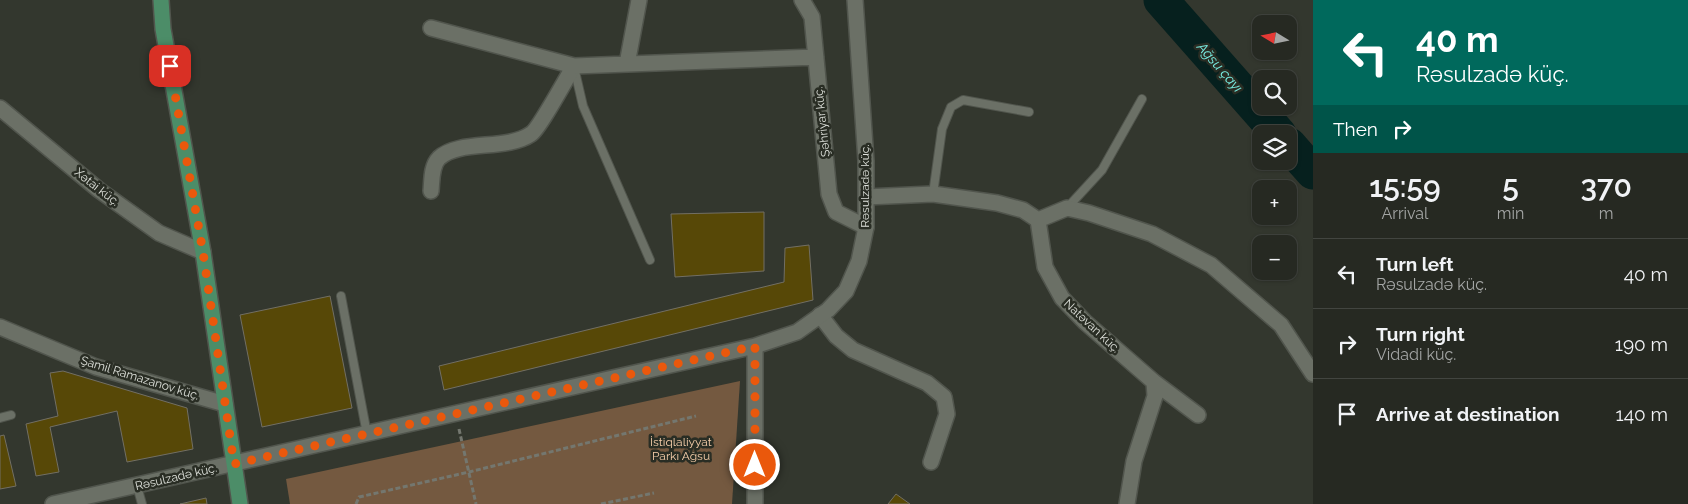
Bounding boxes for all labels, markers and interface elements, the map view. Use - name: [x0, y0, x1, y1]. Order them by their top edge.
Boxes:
- north arrow: [1252, 15, 1298, 60]
- map controls: [1252, 15, 1297, 280]
- text: 40 m: [1416, 19, 1498, 60]
- icon: left: [1333, 20, 1398, 85]
- water label: Ağsu çayı: [1193, 38, 1246, 95]
- pin: [149, 45, 191, 87]
- icon: arrive: [156, 52, 184, 80]
- text: Rəsulzadə küç.: [1416, 61, 1569, 87]
- button: search: [1252, 70, 1297, 115]
- street label: Şəhriyar küç.: [811, 86, 833, 158]
- icon: right: [1388, 115, 1416, 143]
- text: Then: [1333, 118, 1378, 140]
- button: layers: [1252, 125, 1297, 170]
- street label: Rəsulzadə küç.: [858, 144, 872, 228]
- street label: Xətai küç.: [72, 165, 122, 209]
- text: 15:59: [1369, 169, 1441, 204]
- text: 5: [1502, 169, 1519, 204]
- text: 370: [1581, 169, 1632, 204]
- button: +: [1252, 180, 1297, 225]
- text: Arrival: [1381, 204, 1428, 223]
- text: min: [1497, 204, 1524, 223]
- text: m: [1599, 204, 1614, 223]
- button: −: [1252, 235, 1297, 280]
- text: Turn left: [1376, 253, 1453, 275]
- icon: left: [1333, 260, 1361, 288]
- text: 40 m: [1624, 263, 1668, 285]
- text: Rəsulzadə küç.: [1376, 275, 1487, 294]
- street label: Natəvan küç.: [1061, 296, 1123, 356]
- text: Turn right: [1376, 323, 1465, 345]
- icon: right: [1333, 330, 1361, 358]
- text: 190 m: [1615, 333, 1668, 355]
- text: Vidadi küç.: [1376, 345, 1456, 364]
- street label: Şamil Ramazanov küç.: [79, 353, 201, 403]
- icon: arrive: [1333, 400, 1361, 428]
- text: Arrive at destination: [1376, 403, 1560, 425]
- text: 140 m: [1616, 403, 1668, 425]
- park label: İstiqlaliyyat Parkı Ağsu: [650, 435, 712, 463]
- position arrow: [728, 438, 780, 490]
- street label: Rəsulzadə küç.: [134, 461, 218, 493]

